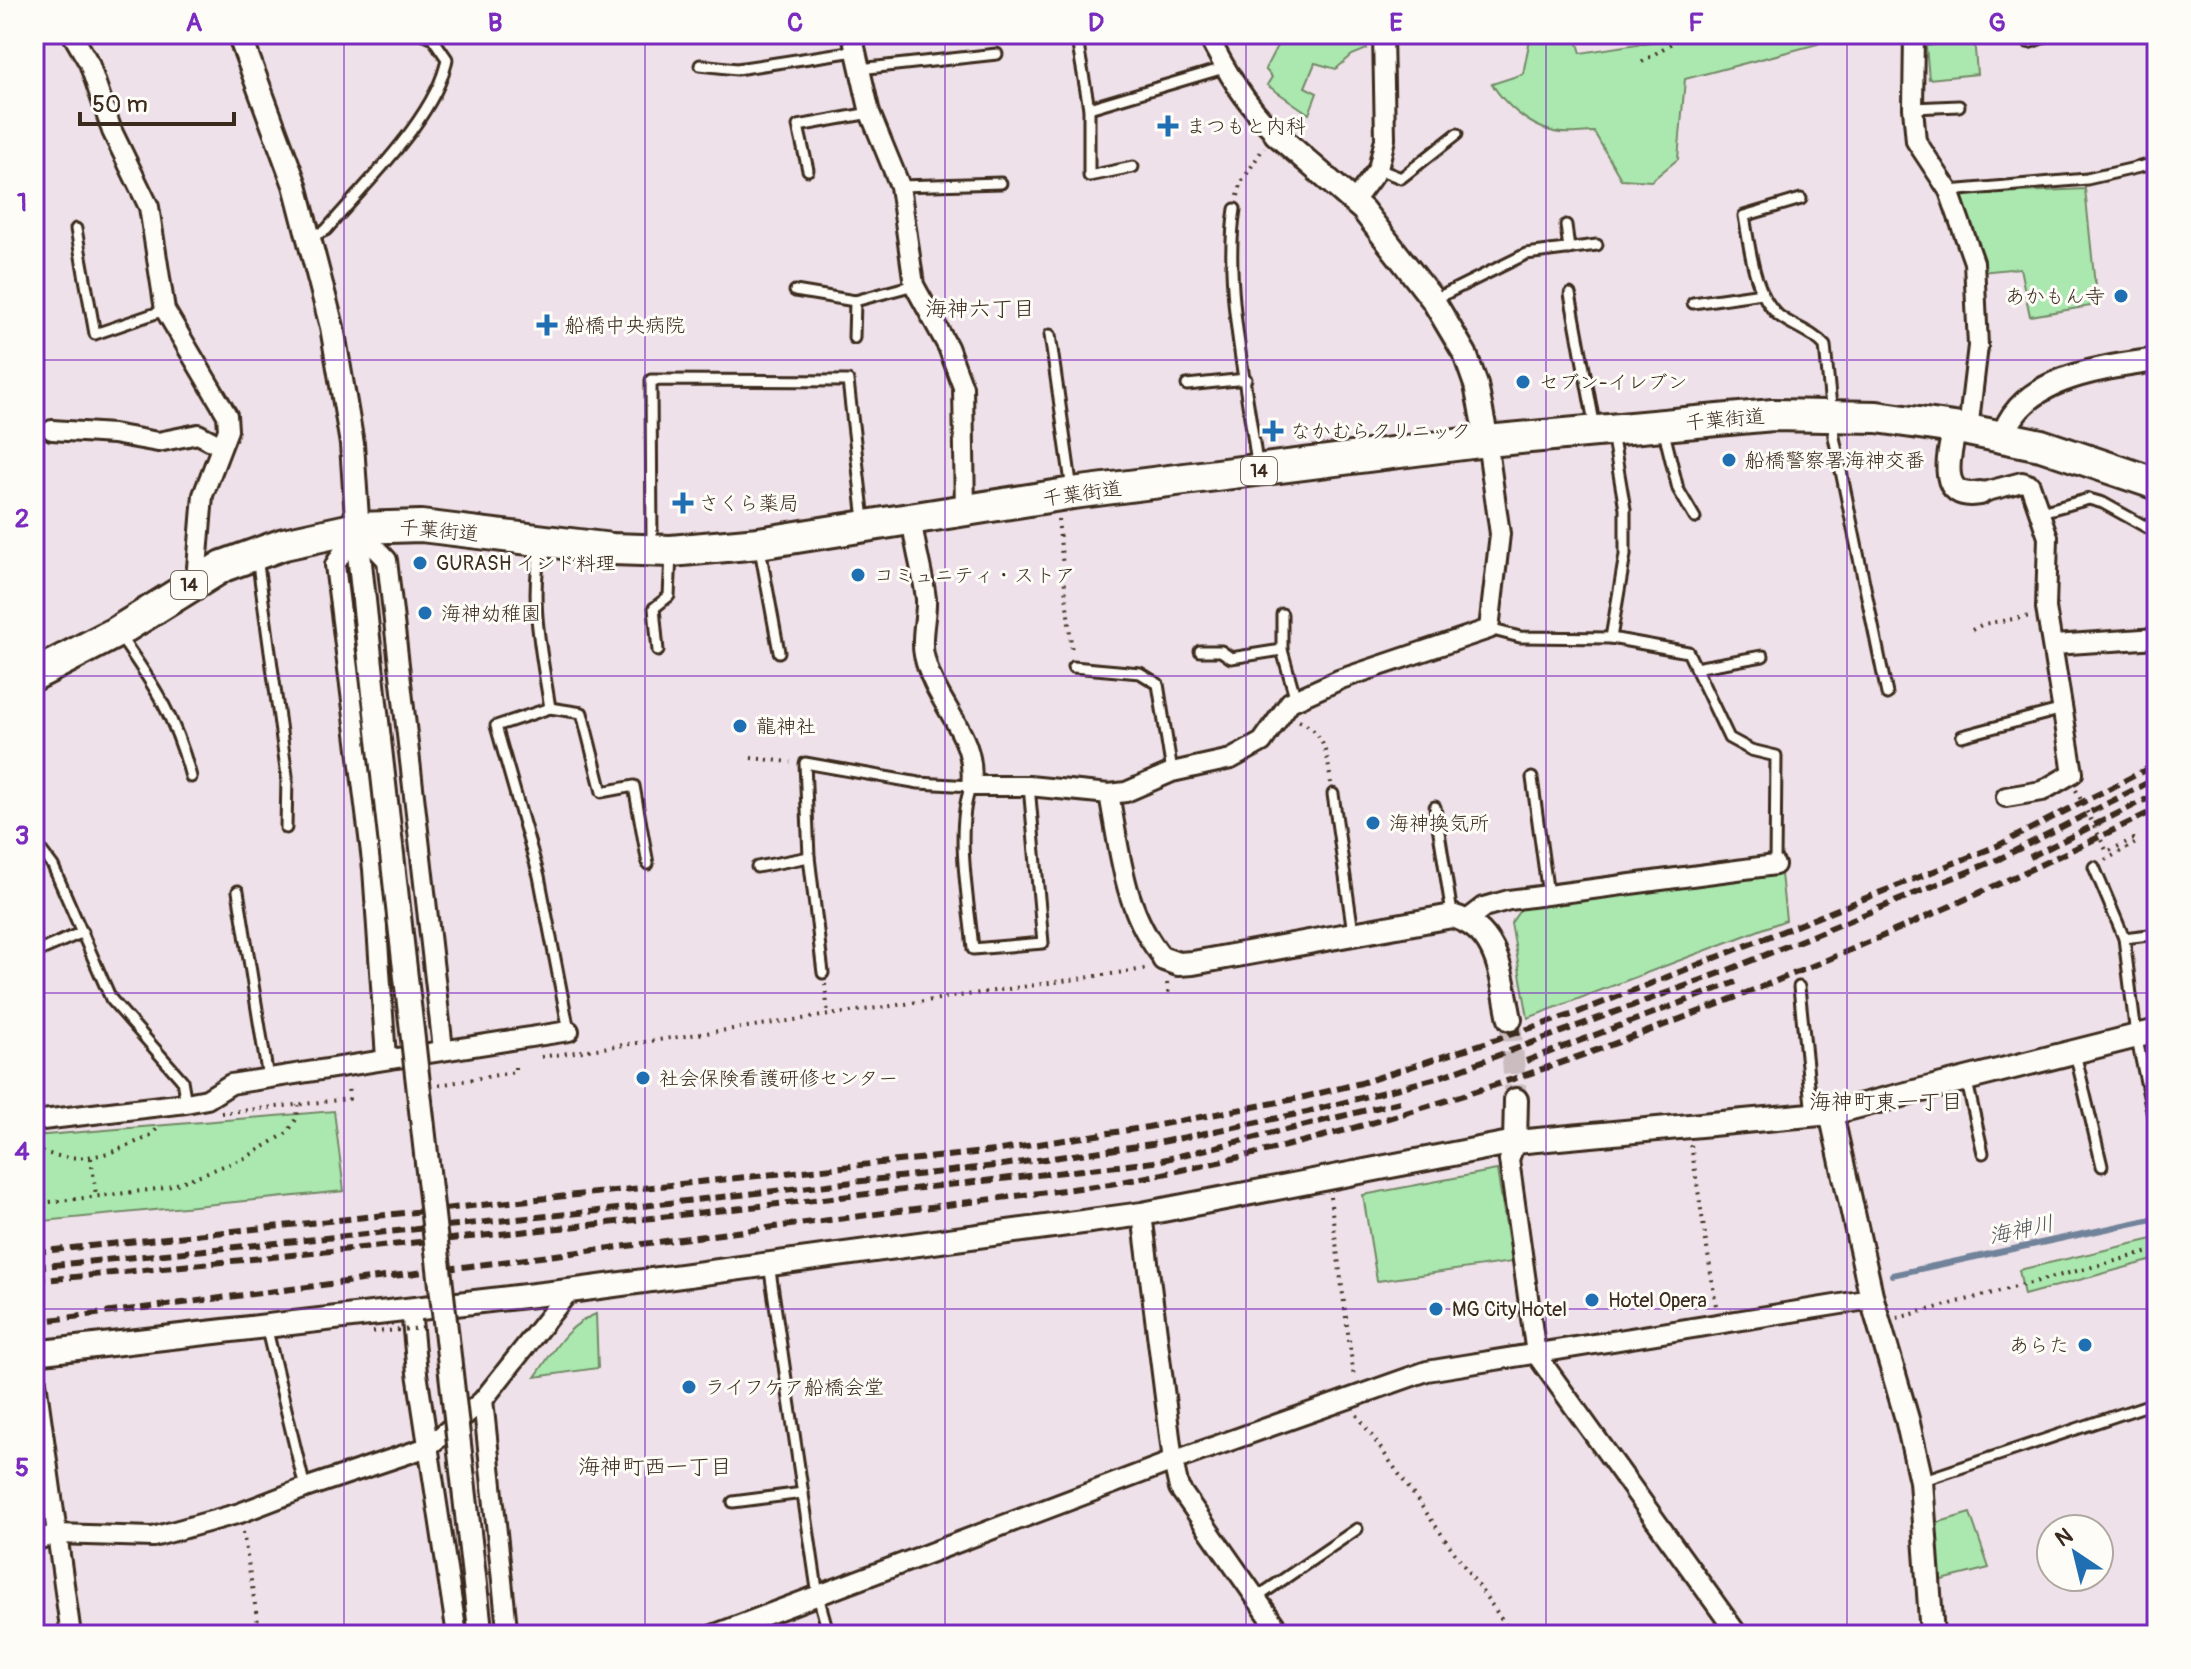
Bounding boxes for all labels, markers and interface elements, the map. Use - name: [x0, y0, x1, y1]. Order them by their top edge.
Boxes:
- text: A: [186, 7, 203, 39]
- text: B: [488, 7, 502, 39]
- text: C: [787, 7, 803, 39]
- text: D: [1088, 7, 1104, 39]
- text: E: [1389, 7, 1403, 39]
- text: F: [1688, 7, 1704, 39]
- text: G: [1988, 7, 2006, 39]
- scale bar: [80, 76, 234, 126]
- text: 50 m: [92, 90, 148, 119]
- place label: まつもと内科: [1186, 114, 1306, 139]
- marker: まつもと内科: [1157, 115, 1179, 137]
- text: 1: [17, 187, 27, 219]
- place label: あかもん寺: [2005, 284, 2105, 309]
- marker: あかもん寺: [2112, 287, 2130, 305]
- district label: 海神六丁目: [925, 295, 1035, 323]
- place label: 船橋中央病院: [565, 313, 685, 338]
- marker: 船橋中央病院: [536, 314, 558, 336]
- place label: セブン-イレブン: [1539, 370, 1688, 395]
- marker: セブン-イレブン: [1514, 373, 1532, 391]
- street label: 千葉街道: [1684, 404, 1766, 435]
- place label: なかむらクリニック: [1291, 419, 1471, 444]
- marker: なかむらクリニック: [1262, 420, 1284, 442]
- place label: 船橋警察署海神交番: [1745, 448, 1925, 473]
- marker: 船橋警察署海神交番: [1720, 451, 1738, 469]
- road number: 14: [1241, 457, 1277, 485]
- street label: 千葉街道: [1041, 476, 1123, 511]
- place label: さくら薬局: [699, 491, 799, 516]
- marker: さくら薬局: [674, 494, 692, 512]
- text: 2: [15, 503, 29, 535]
- street label: 千葉街道: [398, 515, 480, 546]
- place label: GURASH インド料理: [436, 551, 616, 576]
- marker: GURASH インド料理: [411, 554, 429, 572]
- place label: コミュニティ・ストア: [874, 563, 1076, 588]
- marker: コミュニティ・ストア: [849, 566, 867, 584]
- road number: 14: [171, 571, 207, 599]
- place label: 海神幼稚園: [441, 601, 541, 626]
- marker: 海神幼稚園: [416, 604, 434, 622]
- place label: 龍神社: [756, 714, 816, 739]
- marker: 龍神社: [731, 717, 749, 735]
- place label: 海神換気所: [1389, 811, 1489, 836]
- marker: 海神換気所: [1364, 814, 1382, 832]
- text: 3: [15, 820, 29, 852]
- place label: 社会保険看護研修センター: [659, 1066, 898, 1091]
- marker: 社会保険看護研修センター: [634, 1069, 652, 1087]
- district label: 海神町東一丁目: [1809, 1088, 1963, 1116]
- text: 4: [14, 1136, 30, 1168]
- water label: 海神川: [1986, 1209, 2056, 1251]
- place label: Hotel Opera: [1608, 1288, 1707, 1313]
- marker: Hotel Opera: [1583, 1291, 1601, 1309]
- place label: MG City Hotel: [1452, 1297, 1567, 1322]
- marker: MG City Hotel: [1427, 1300, 1445, 1318]
- place label: あらた: [2009, 1333, 2069, 1358]
- marker: あらた: [2076, 1336, 2094, 1354]
- place label: ライフケア船橋会堂: [705, 1375, 884, 1400]
- marker: ライフケア船橋会堂: [680, 1378, 698, 1396]
- text: 5: [15, 1452, 29, 1484]
- district label: 海神町西一丁目: [578, 1453, 732, 1481]
- north arrow: [2035, 1513, 2115, 1593]
- text: N: [2050, 1522, 2078, 1553]

